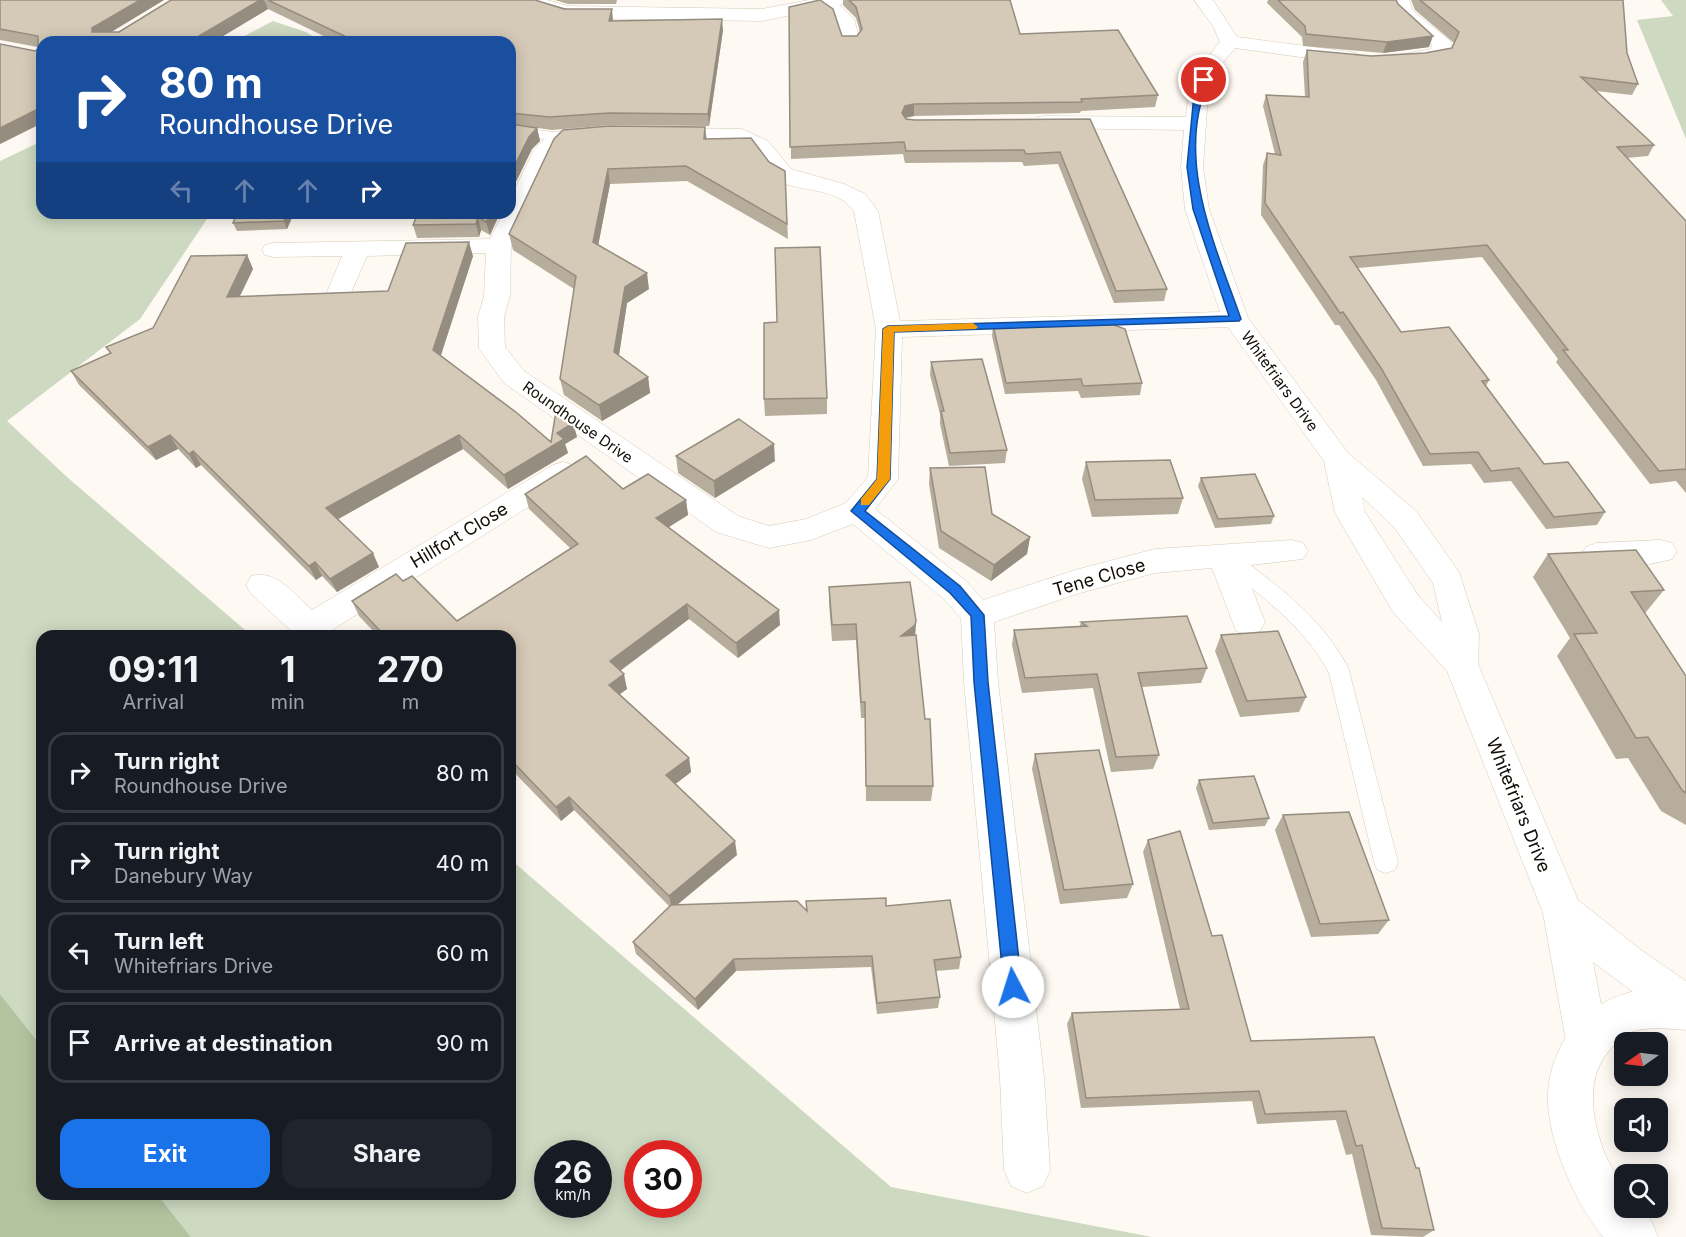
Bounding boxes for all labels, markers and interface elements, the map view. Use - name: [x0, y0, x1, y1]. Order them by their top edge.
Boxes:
- pin: [1178, 54, 1229, 105]
- text: 80 m: [159, 57, 263, 108]
- icon: right: [60, 60, 138, 138]
- icon: arrive: [1187, 63, 1220, 96]
- text: Roundhouse Drive: [159, 108, 393, 141]
- icon: left: [165, 174, 198, 207]
- icon: ahead: [228, 174, 261, 207]
- icon: ahead: [291, 174, 324, 207]
- icon: right: [354, 174, 387, 207]
- street label: Whitefriars Drive: [1237, 327, 1323, 435]
- street label: Roundhouse Drive: [519, 377, 637, 467]
- street label: Hillfort Close: [407, 498, 511, 572]
- street label: Tene Close: [1050, 554, 1148, 600]
- text: 09:11: [108, 647, 199, 691]
- text: 1: [280, 647, 295, 691]
- text: 270: [377, 647, 444, 691]
- text: Arrival: [123, 690, 184, 714]
- text: min: [271, 690, 305, 714]
- text: m: [402, 690, 419, 714]
- street label: Whitefriars Drive: [1482, 735, 1556, 875]
- text: Turn right: [114, 748, 220, 774]
- icon: right: [63, 756, 96, 789]
- text: 80 m: [436, 760, 489, 786]
- text: Roundhouse Drive: [114, 774, 288, 798]
- text: Turn right: [114, 838, 220, 864]
- icon: right: [63, 846, 96, 879]
- text: 40 m: [435, 850, 489, 876]
- text: Danebury Way: [114, 864, 253, 888]
- text: Turn left: [114, 928, 204, 954]
- icon: left: [63, 936, 96, 969]
- text: 60 m: [436, 940, 489, 966]
- text: Whitefriars Drive: [114, 954, 273, 978]
- position arrow: [981, 955, 1045, 1019]
- icon: arrive: [63, 1026, 96, 1059]
- text: Arrive at destination: [114, 1030, 333, 1056]
- text: 90 m: [436, 1030, 489, 1056]
- north arrow: [1614, 1032, 1668, 1086]
- map controls: [1614, 1032, 1668, 1218]
- button: sound: [1614, 1098, 1668, 1152]
- button: Exit: [60, 1119, 270, 1188]
- button: Share: [282, 1119, 492, 1188]
- speed limit sign: 30: [624, 1140, 702, 1218]
- text: 26: [554, 1154, 592, 1190]
- button: search: [1614, 1164, 1668, 1218]
- text: km/h: [555, 1185, 591, 1204]

